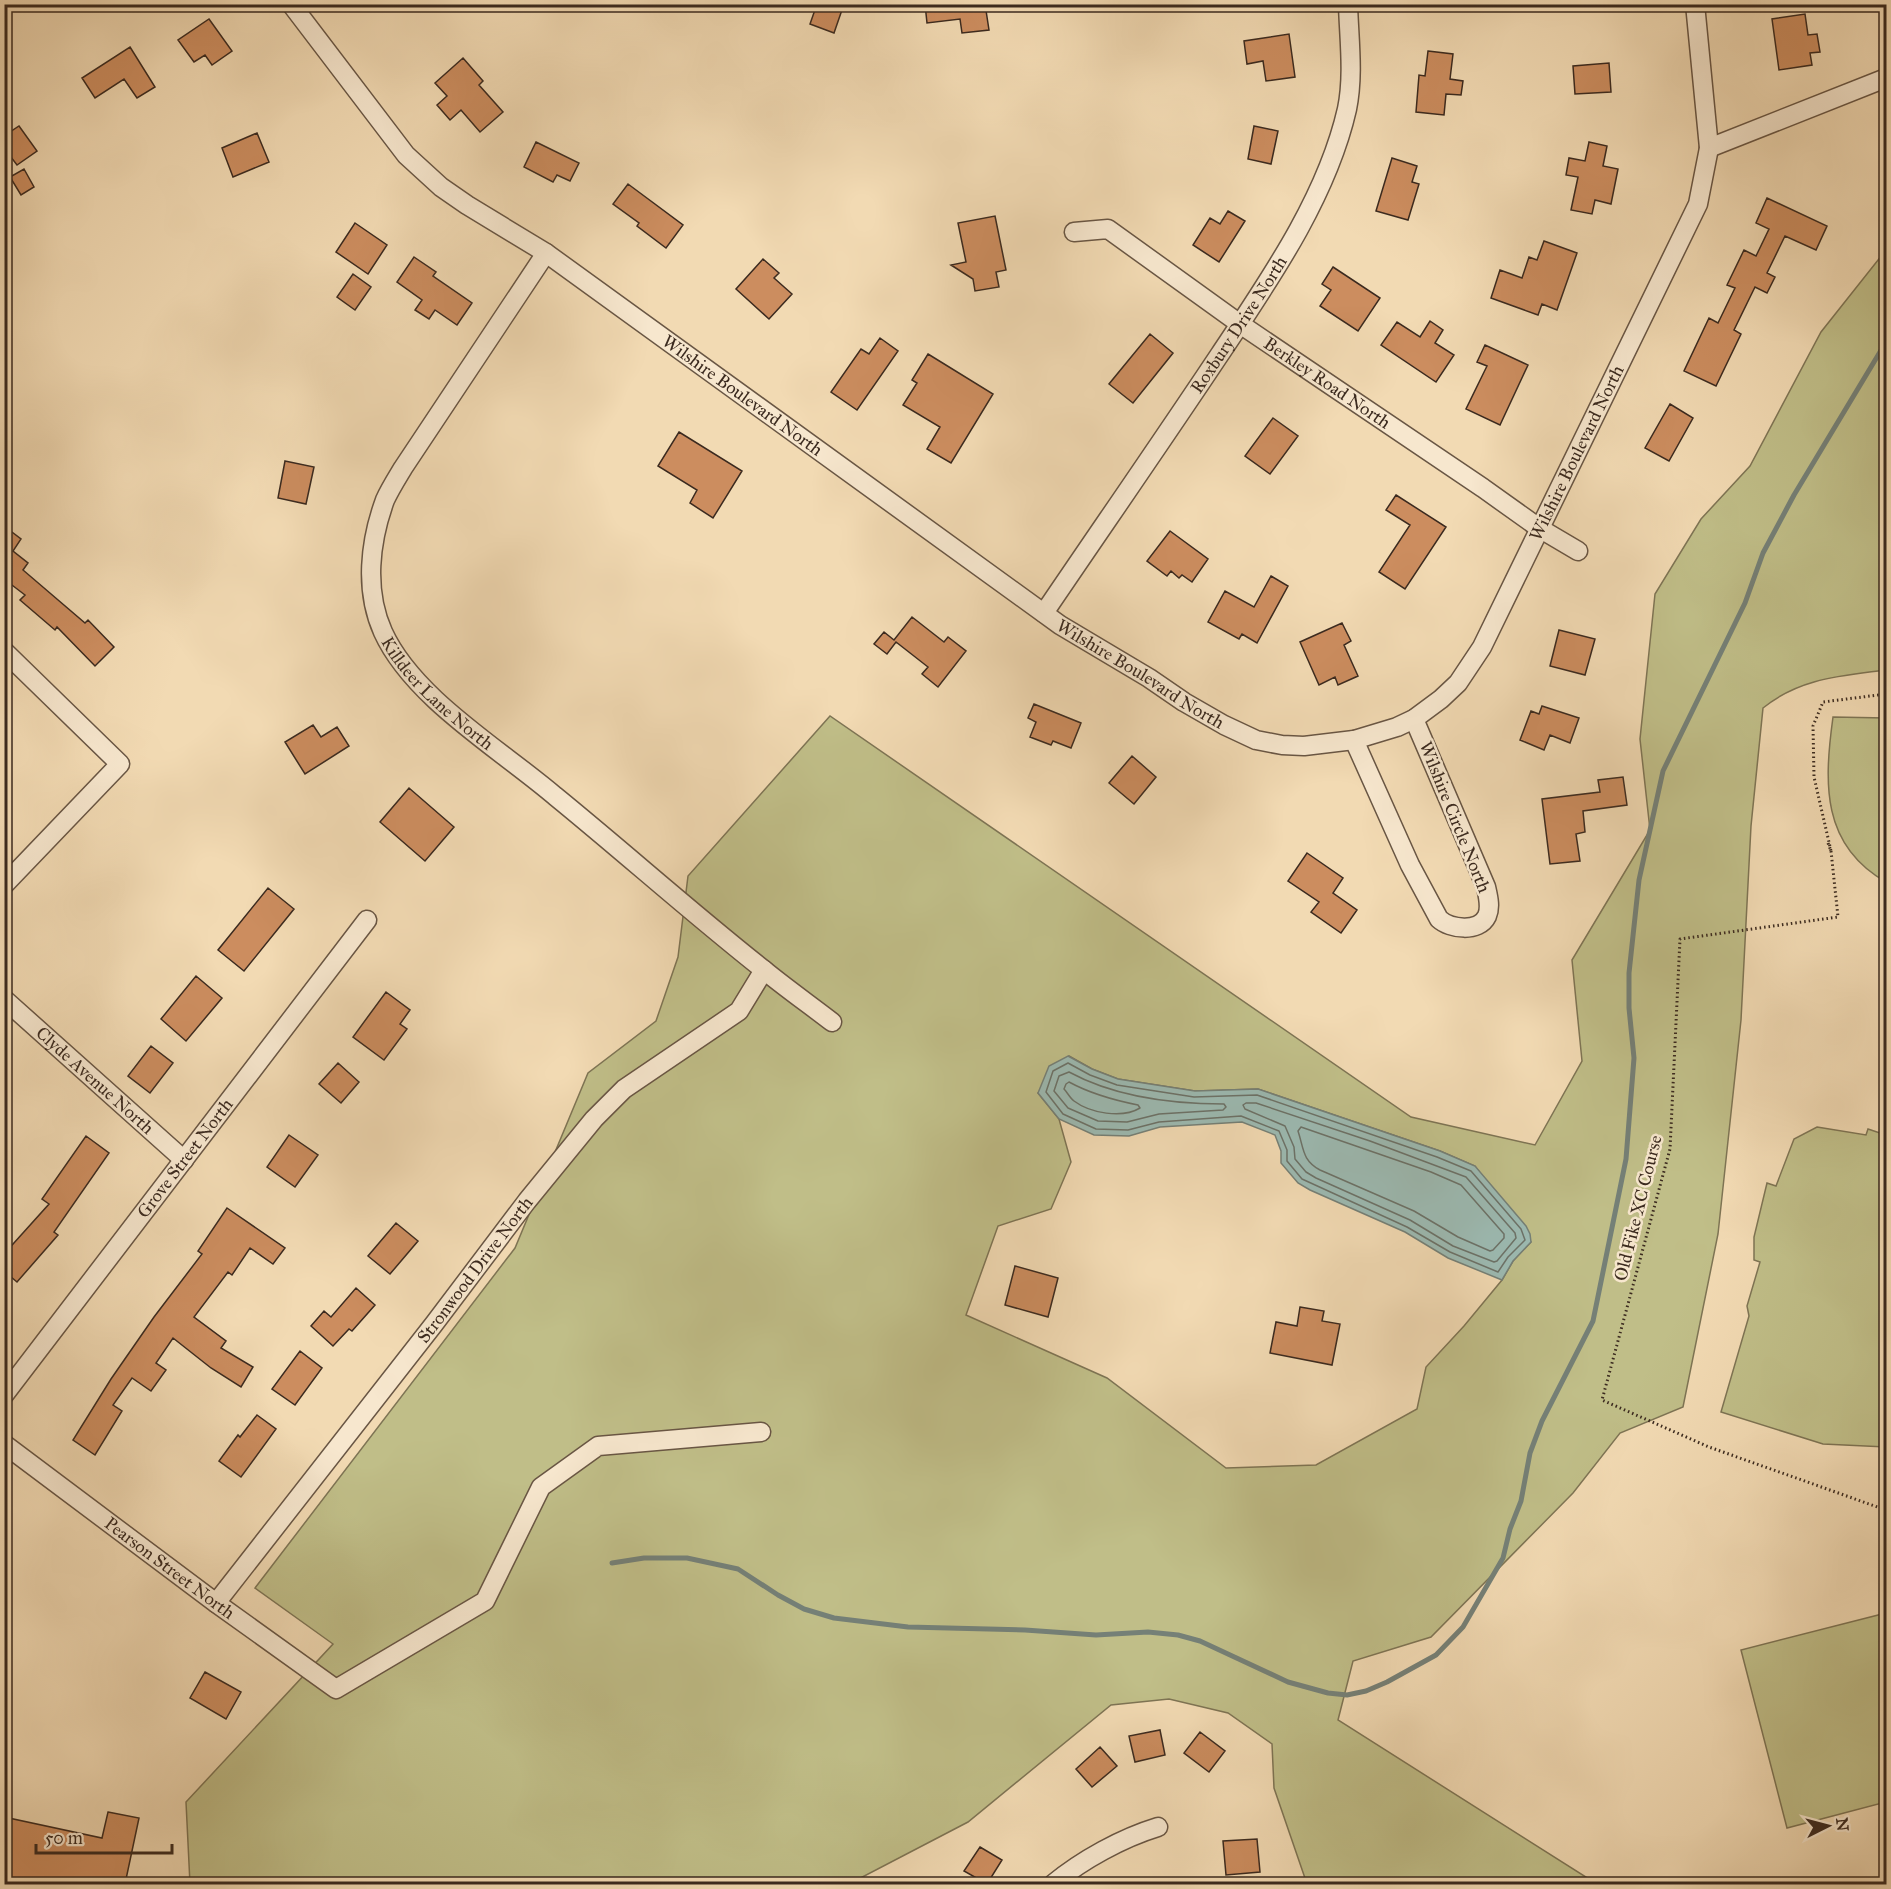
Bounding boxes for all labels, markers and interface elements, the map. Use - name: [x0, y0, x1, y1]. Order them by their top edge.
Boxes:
- street label: Roxbury Drive North: [1186, 252, 1292, 398]
- street label: Wilshire Boulevard North: [658, 330, 827, 461]
- street label: Berkley Road North: [1260, 332, 1395, 434]
- street label: Wilshire Boulevard North: [1525, 362, 1629, 544]
- street label: Wilshire Boulevard North: [1053, 614, 1228, 734]
- street label: Killdeer Lane North: [376, 633, 498, 755]
- street label: Wilshire Circle North: [1415, 738, 1495, 896]
- street label: Clyde Avenue North: [31, 1022, 158, 1139]
- street label: Grove Street North: [132, 1094, 238, 1222]
- street label: Old Fike XC Course: [1609, 1133, 1667, 1283]
- street label: Stronwood Drive North: [412, 1192, 537, 1347]
- street label: Pearson Street North: [100, 1512, 239, 1624]
- north arrow: [1798, 1796, 1858, 1856]
- scale bar: [36, 1817, 172, 1855]
- text: N: [1832, 1817, 1853, 1833]
- text: 50 m: [45, 1827, 83, 1849]

